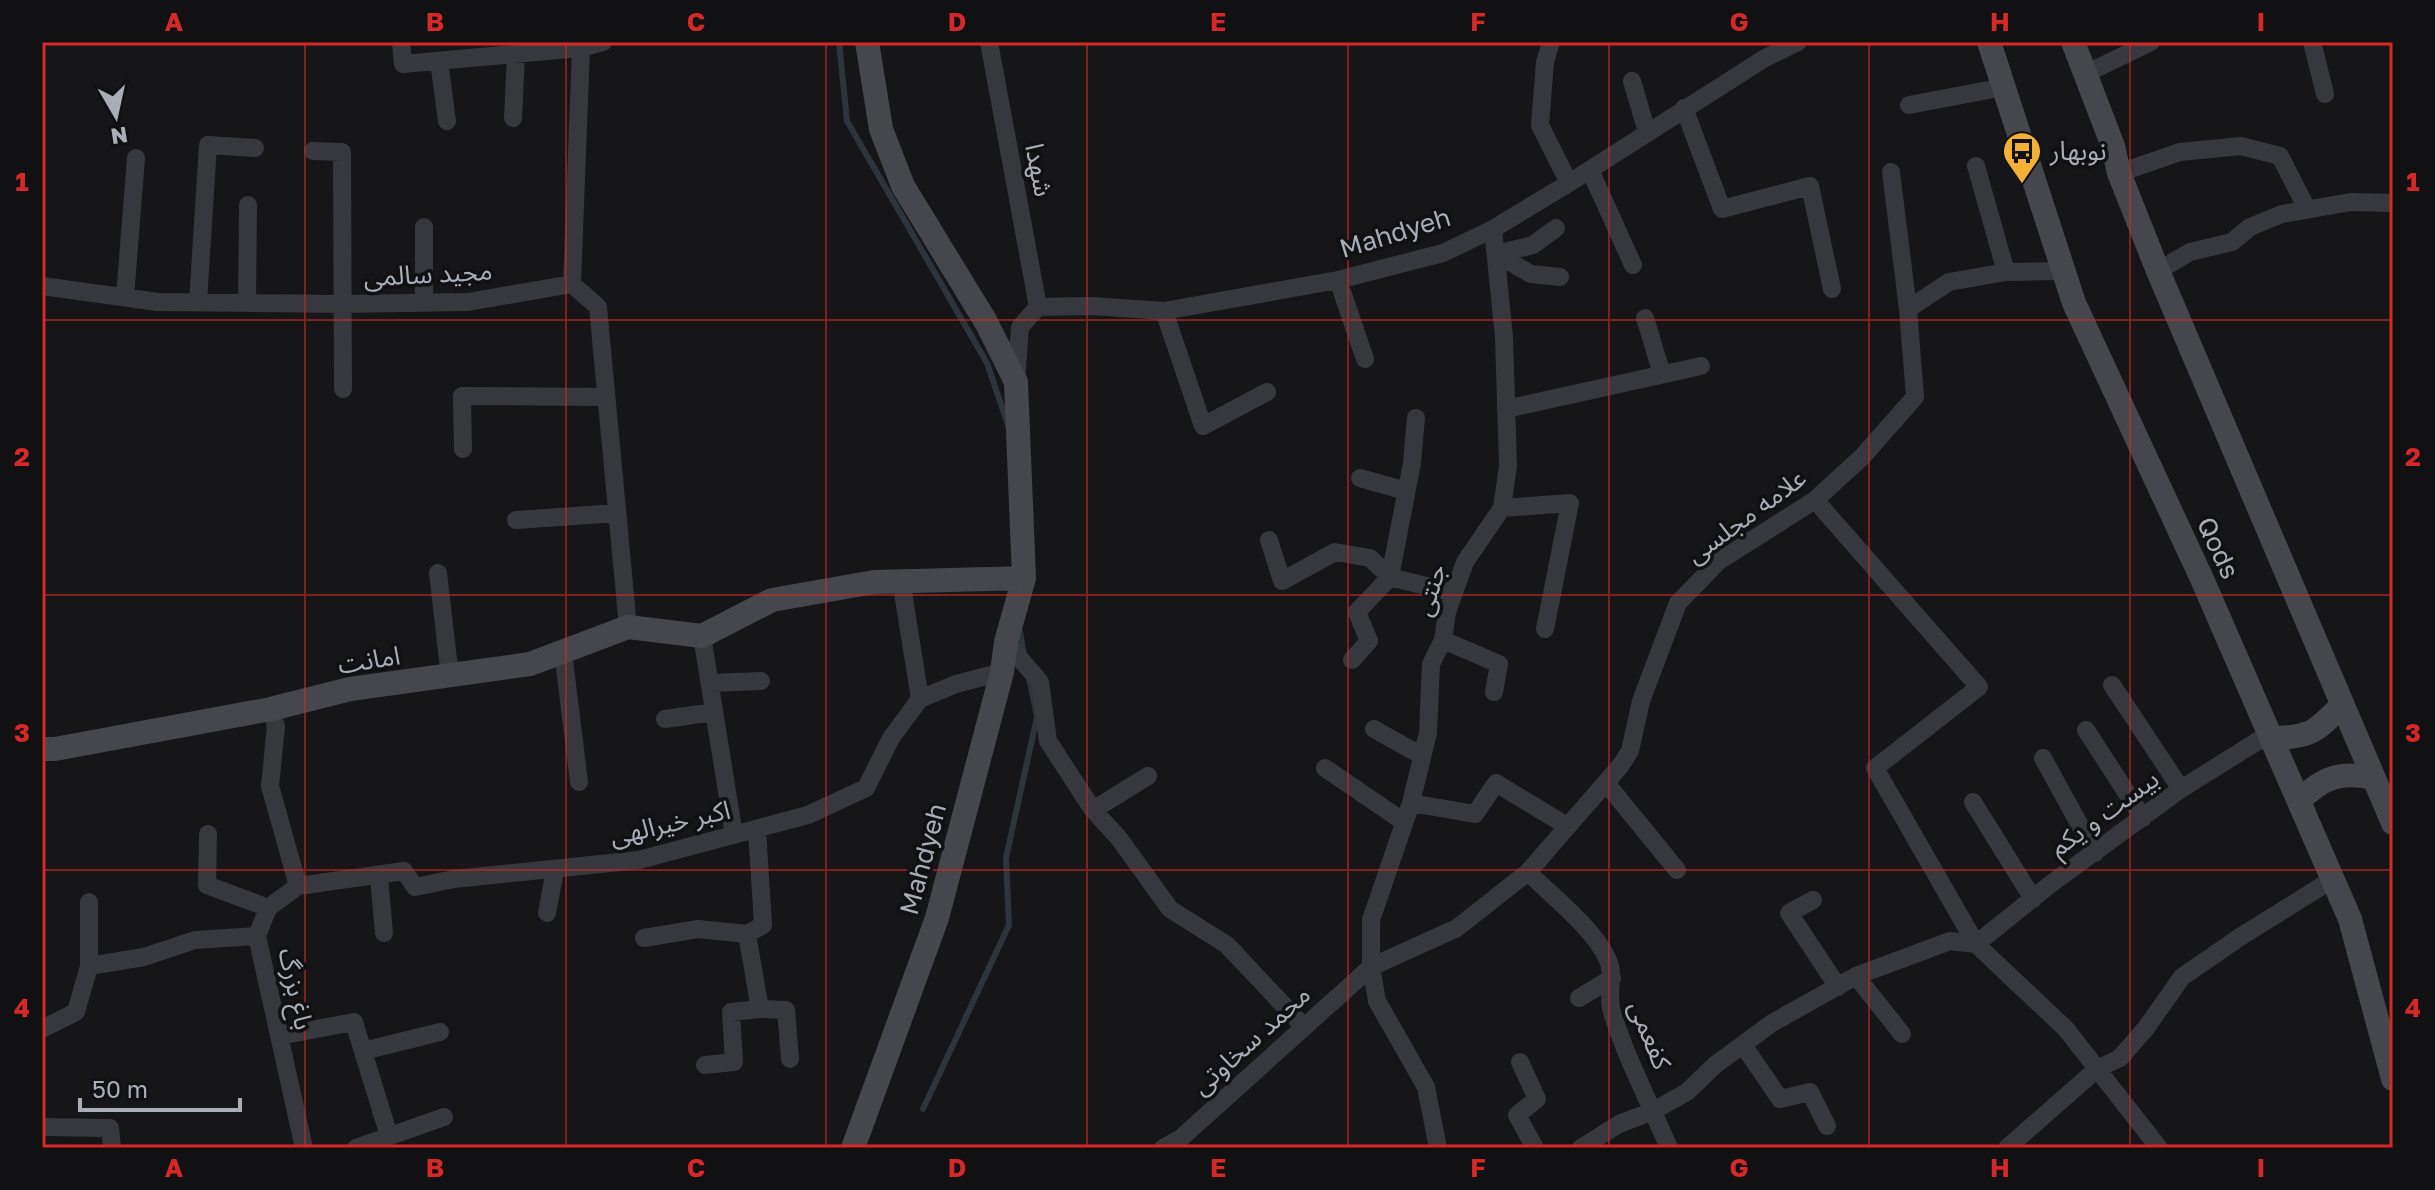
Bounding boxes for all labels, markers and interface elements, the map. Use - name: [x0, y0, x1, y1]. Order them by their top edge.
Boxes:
- text: A: [165, 6, 184, 37]
- text: B: [426, 6, 444, 37]
- text: C: [687, 6, 705, 37]
- text: D: [948, 6, 966, 37]
- text: E: [1210, 6, 1226, 37]
- text: F: [1470, 6, 1486, 37]
- text: G: [1729, 6, 1749, 37]
- text: H: [1990, 6, 2010, 37]
- text: I: [2257, 6, 2265, 37]
- north arrow: [76, 76, 156, 156]
- text: N: [109, 122, 130, 151]
- bus stop icon: نوبهار: [2001, 130, 2043, 185]
- place label: نوبهار: [2049, 135, 2107, 166]
- street label: شهدا: [1019, 141, 1060, 199]
- text: 1: [15, 166, 29, 197]
- text: 1: [2406, 166, 2420, 197]
- street label: Mahdyeh: [1336, 201, 1454, 264]
- street label: مجید سالمی: [363, 255, 493, 292]
- text: 2: [14, 441, 30, 472]
- text: 2: [2405, 441, 2421, 472]
- street label: علامه مجلسی: [1680, 462, 1812, 569]
- street label: Qods: [2191, 512, 2246, 584]
- street label: جنتی: [1407, 560, 1452, 620]
- street label: امانت: [335, 639, 402, 680]
- text: 3: [14, 717, 30, 748]
- text: 3: [2405, 717, 2421, 748]
- street label: بیست و یکم: [2043, 763, 2167, 867]
- street label: اکبر خیرالهی: [607, 794, 733, 851]
- street label: Mahdyeh: [893, 800, 952, 918]
- street label: باغ بزرگ: [269, 945, 320, 1033]
- street label: محمد سخاوتی: [1185, 978, 1316, 1101]
- text: 4: [14, 992, 30, 1023]
- text: 4: [2405, 992, 2421, 1023]
- street label: کفعمی: [1623, 996, 1678, 1074]
- scale bar: [80, 1062, 240, 1112]
- text: 50 m: [92, 1074, 148, 1103]
- text: A: [165, 1152, 184, 1183]
- text: B: [426, 1152, 444, 1183]
- text: C: [687, 1152, 705, 1183]
- text: D: [948, 1152, 966, 1183]
- text: E: [1210, 1152, 1226, 1183]
- text: F: [1470, 1152, 1486, 1183]
- text: G: [1729, 1152, 1749, 1183]
- text: H: [1990, 1152, 2010, 1183]
- text: I: [2257, 1152, 2265, 1183]

